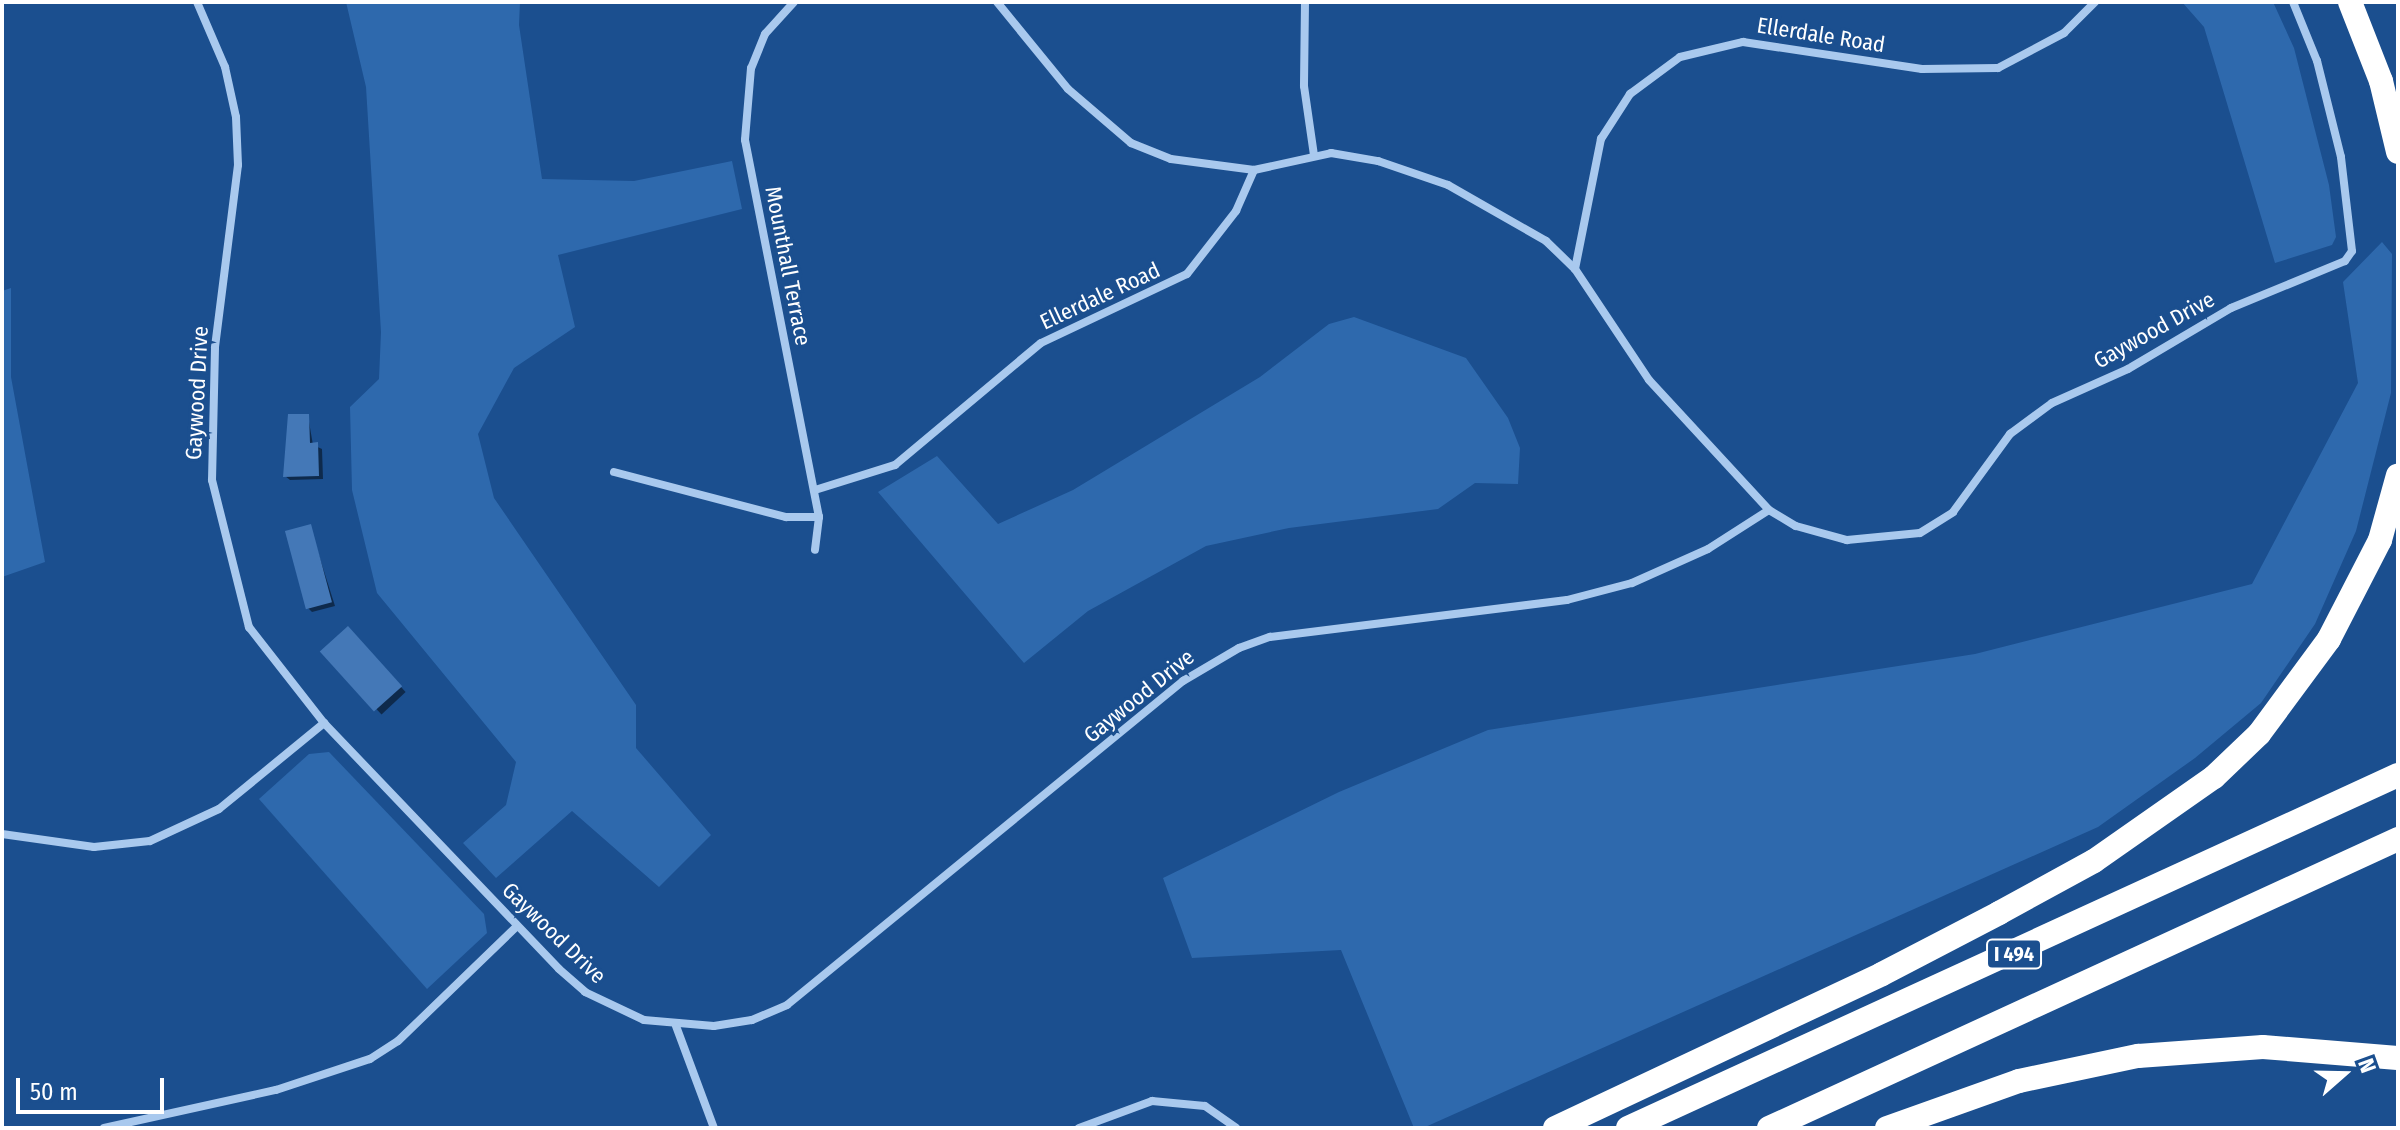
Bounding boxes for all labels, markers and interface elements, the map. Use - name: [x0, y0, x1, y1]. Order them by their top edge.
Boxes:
- street label: Ellerdale Road: [1755, 12, 1887, 58]
- street label: Mounthall Terrace: [760, 184, 816, 348]
- street label: Ellerdale Road: [1036, 257, 1164, 335]
- street label: Gaywood Drive: [2089, 286, 2219, 374]
- street label: Gaywood Drive: [180, 325, 214, 461]
- street label: Gaywood Drive: [1079, 644, 1199, 748]
- street label: Gaywood Drive: [497, 877, 611, 989]
- road number: I 494: [1986, 938, 2042, 970]
- north arrow: [2304, 1034, 2384, 1114]
- text: N: [2352, 1055, 2382, 1076]
- scale bar: [20, 1062, 168, 1112]
- text: 50 m: [30, 1078, 78, 1106]

